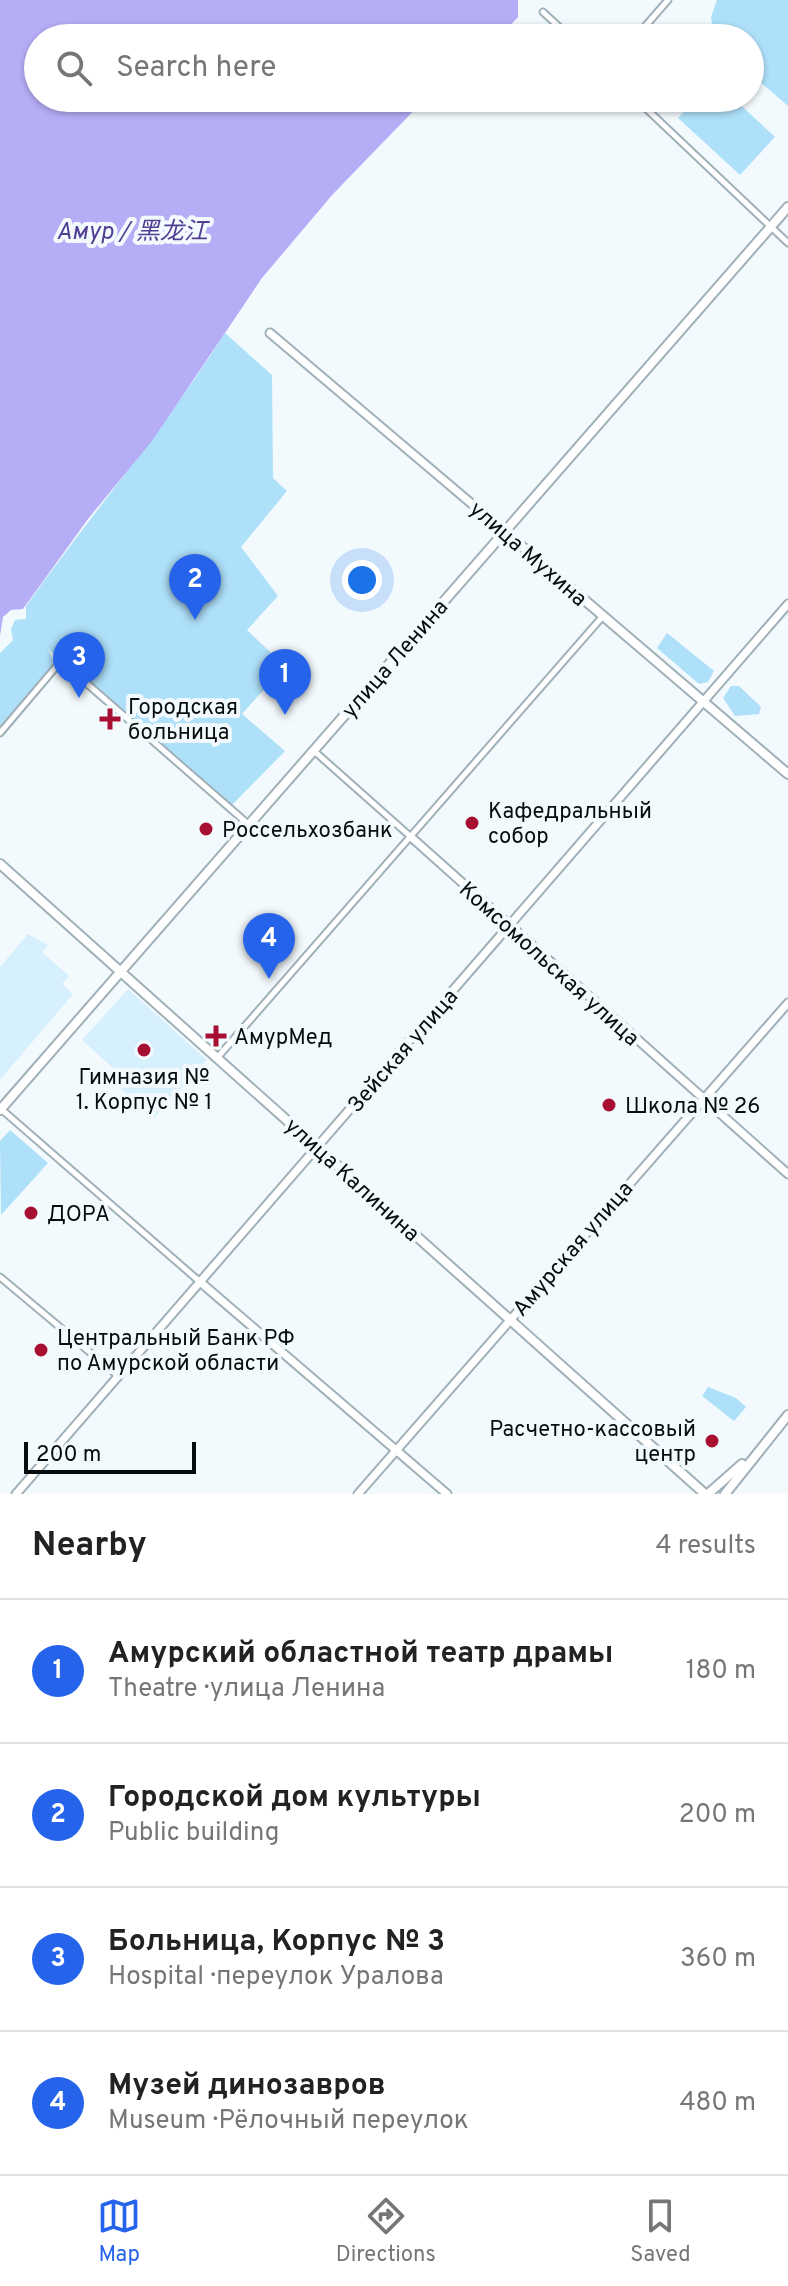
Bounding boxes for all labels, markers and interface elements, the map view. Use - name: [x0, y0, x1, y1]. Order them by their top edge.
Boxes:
- search box: [24, 24, 764, 112]
- icon: search: [52, 46, 96, 90]
- text: Search here: [116, 50, 276, 87]
- water label: Амур / 黑龙江: [56, 218, 211, 248]
- street label: улица Мухина: [463, 496, 592, 613]
- pin: 2: [169, 554, 221, 620]
- your location: [342, 560, 382, 600]
- street label: улица Ленина: [337, 595, 455, 725]
- pin: 3: [53, 632, 105, 698]
- pin: 1: [259, 649, 311, 715]
- place label: Городская больница: [128, 695, 238, 747]
- marker: Городская больница: [99, 708, 121, 730]
- place label: Кафедральный собор: [488, 799, 652, 851]
- marker: Кафедральный собор: [463, 814, 481, 832]
- place label: Россельхозбанк: [222, 818, 393, 845]
- marker: Россельхозбанк: [197, 820, 215, 838]
- street label: Комсомольская улица: [453, 877, 644, 1053]
- pin: 4: [243, 913, 295, 979]
- street label: Зейская улица: [343, 984, 465, 1119]
- marker: АмурМед: [205, 1025, 227, 1047]
- place label: АмурМед: [234, 1025, 332, 1052]
- marker: Гимназия № 1. Корпус № 1: [135, 1041, 153, 1059]
- place label: Гимназия № 1. Корпус № 1: [76, 1065, 212, 1117]
- place label: Школа № 26: [625, 1094, 760, 1121]
- marker: Школа № 26: [600, 1096, 618, 1114]
- street label: улица Калинина: [278, 1113, 424, 1248]
- street label: Амурская улица: [508, 1176, 640, 1323]
- place label: ДОРА: [47, 1202, 110, 1229]
- marker: ДОРА: [22, 1204, 40, 1222]
- place label: Центральный Банк РФ по Амурской области: [57, 1326, 295, 1378]
- marker: Центральный Банк РФ по Амурской области: [32, 1341, 50, 1359]
- place label: Расчетно-кассовый центр: [489, 1417, 696, 1469]
- marker: Расчетно-кассовый центр: [703, 1432, 721, 1450]
- scale bar: [24, 1438, 196, 1474]
- text: 200 m: [36, 1442, 101, 1469]
- text: Nearby: [32, 1525, 147, 1568]
- text: 4 results: [655, 1530, 756, 1563]
- text: Амурский областной театр драмы: [108, 1636, 613, 1673]
- text: 1: [53, 1655, 63, 1688]
- text: 180 m: [686, 1655, 756, 1688]
- text: Theatre · улица Ленина: [108, 1673, 385, 1706]
- text: Городской дом культуры: [108, 1780, 481, 1817]
- text: 2: [50, 1799, 66, 1832]
- text: 200 m: [679, 1799, 756, 1832]
- text: Public building: [108, 1817, 279, 1850]
- text: Больница, Корпус № 3: [108, 1924, 445, 1961]
- text: 3: [50, 1943, 66, 1976]
- text: 360 m: [680, 1943, 756, 1976]
- text: Hospital · переулок Уралова: [108, 1961, 444, 1994]
- text: Музей динозавров: [108, 2068, 386, 2105]
- text: 4: [50, 2087, 66, 2120]
- text: 480 m: [679, 2087, 756, 2120]
- text: Museum · Рёлочный переулок: [108, 2105, 469, 2138]
- tab: Map: [97, 2194, 141, 2269]
- tab: Directions: [336, 2194, 436, 2269]
- tab: Saved: [630, 2194, 691, 2269]

